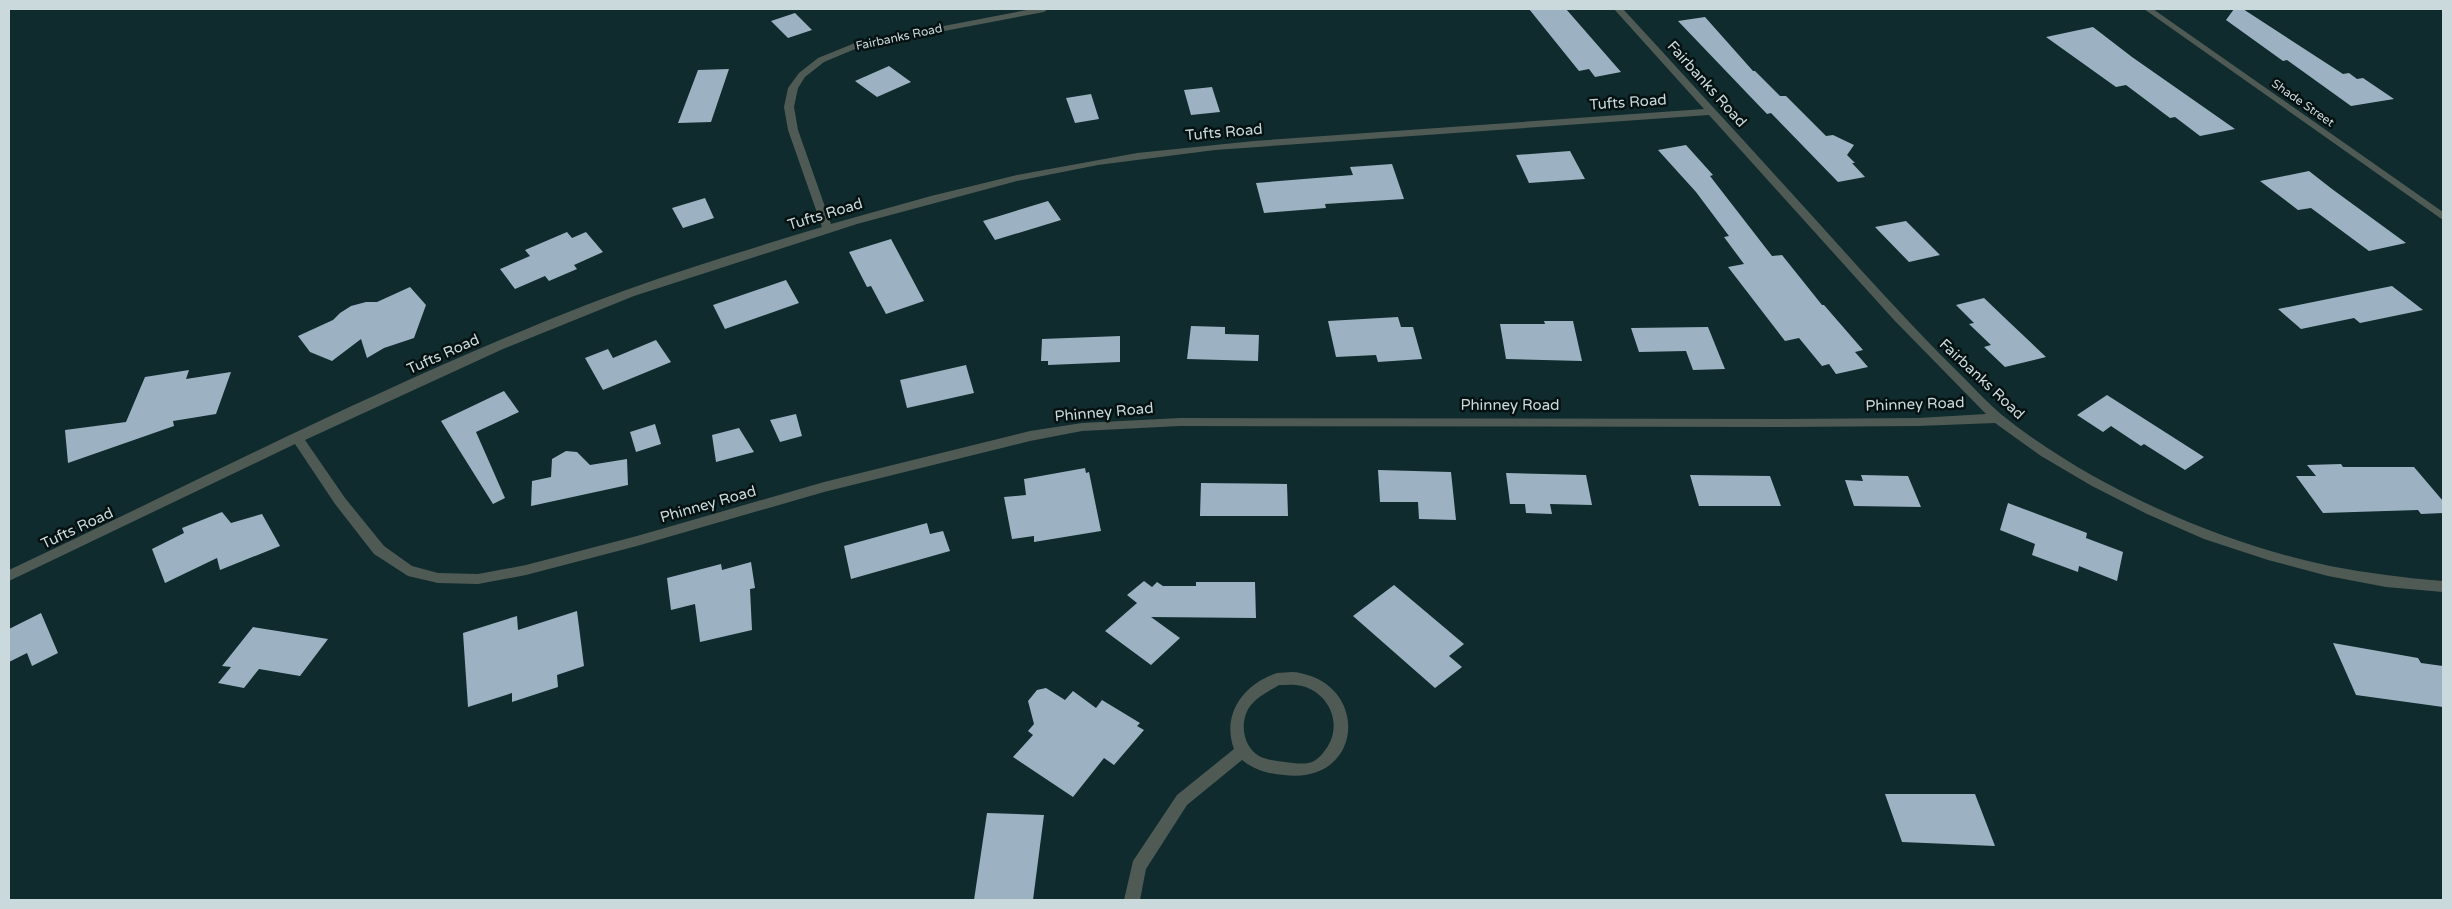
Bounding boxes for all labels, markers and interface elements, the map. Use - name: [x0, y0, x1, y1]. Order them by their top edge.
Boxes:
- street label: Fairbanks Road: [855, 21, 943, 53]
- street label: Fairbanks Road: [1664, 37, 1750, 131]
- street label: Shade Street: [2269, 76, 2337, 130]
- street label: Tufts Road: [1589, 90, 1667, 114]
- street label: Tufts Road: [1185, 120, 1263, 144]
- street label: Tufts Road: [785, 194, 865, 234]
- street label: Tufts Road: [404, 330, 482, 378]
- street label: Fairbanks Road: [1936, 335, 2028, 423]
- street label: Phinney Road: [1865, 393, 1965, 415]
- street label: Phinney Road: [1460, 396, 1560, 414]
- street label: Phinney Road: [1054, 399, 1154, 425]
- street label: Phinney Road: [658, 482, 758, 526]
- street label: Tufts Road: [38, 503, 116, 553]

